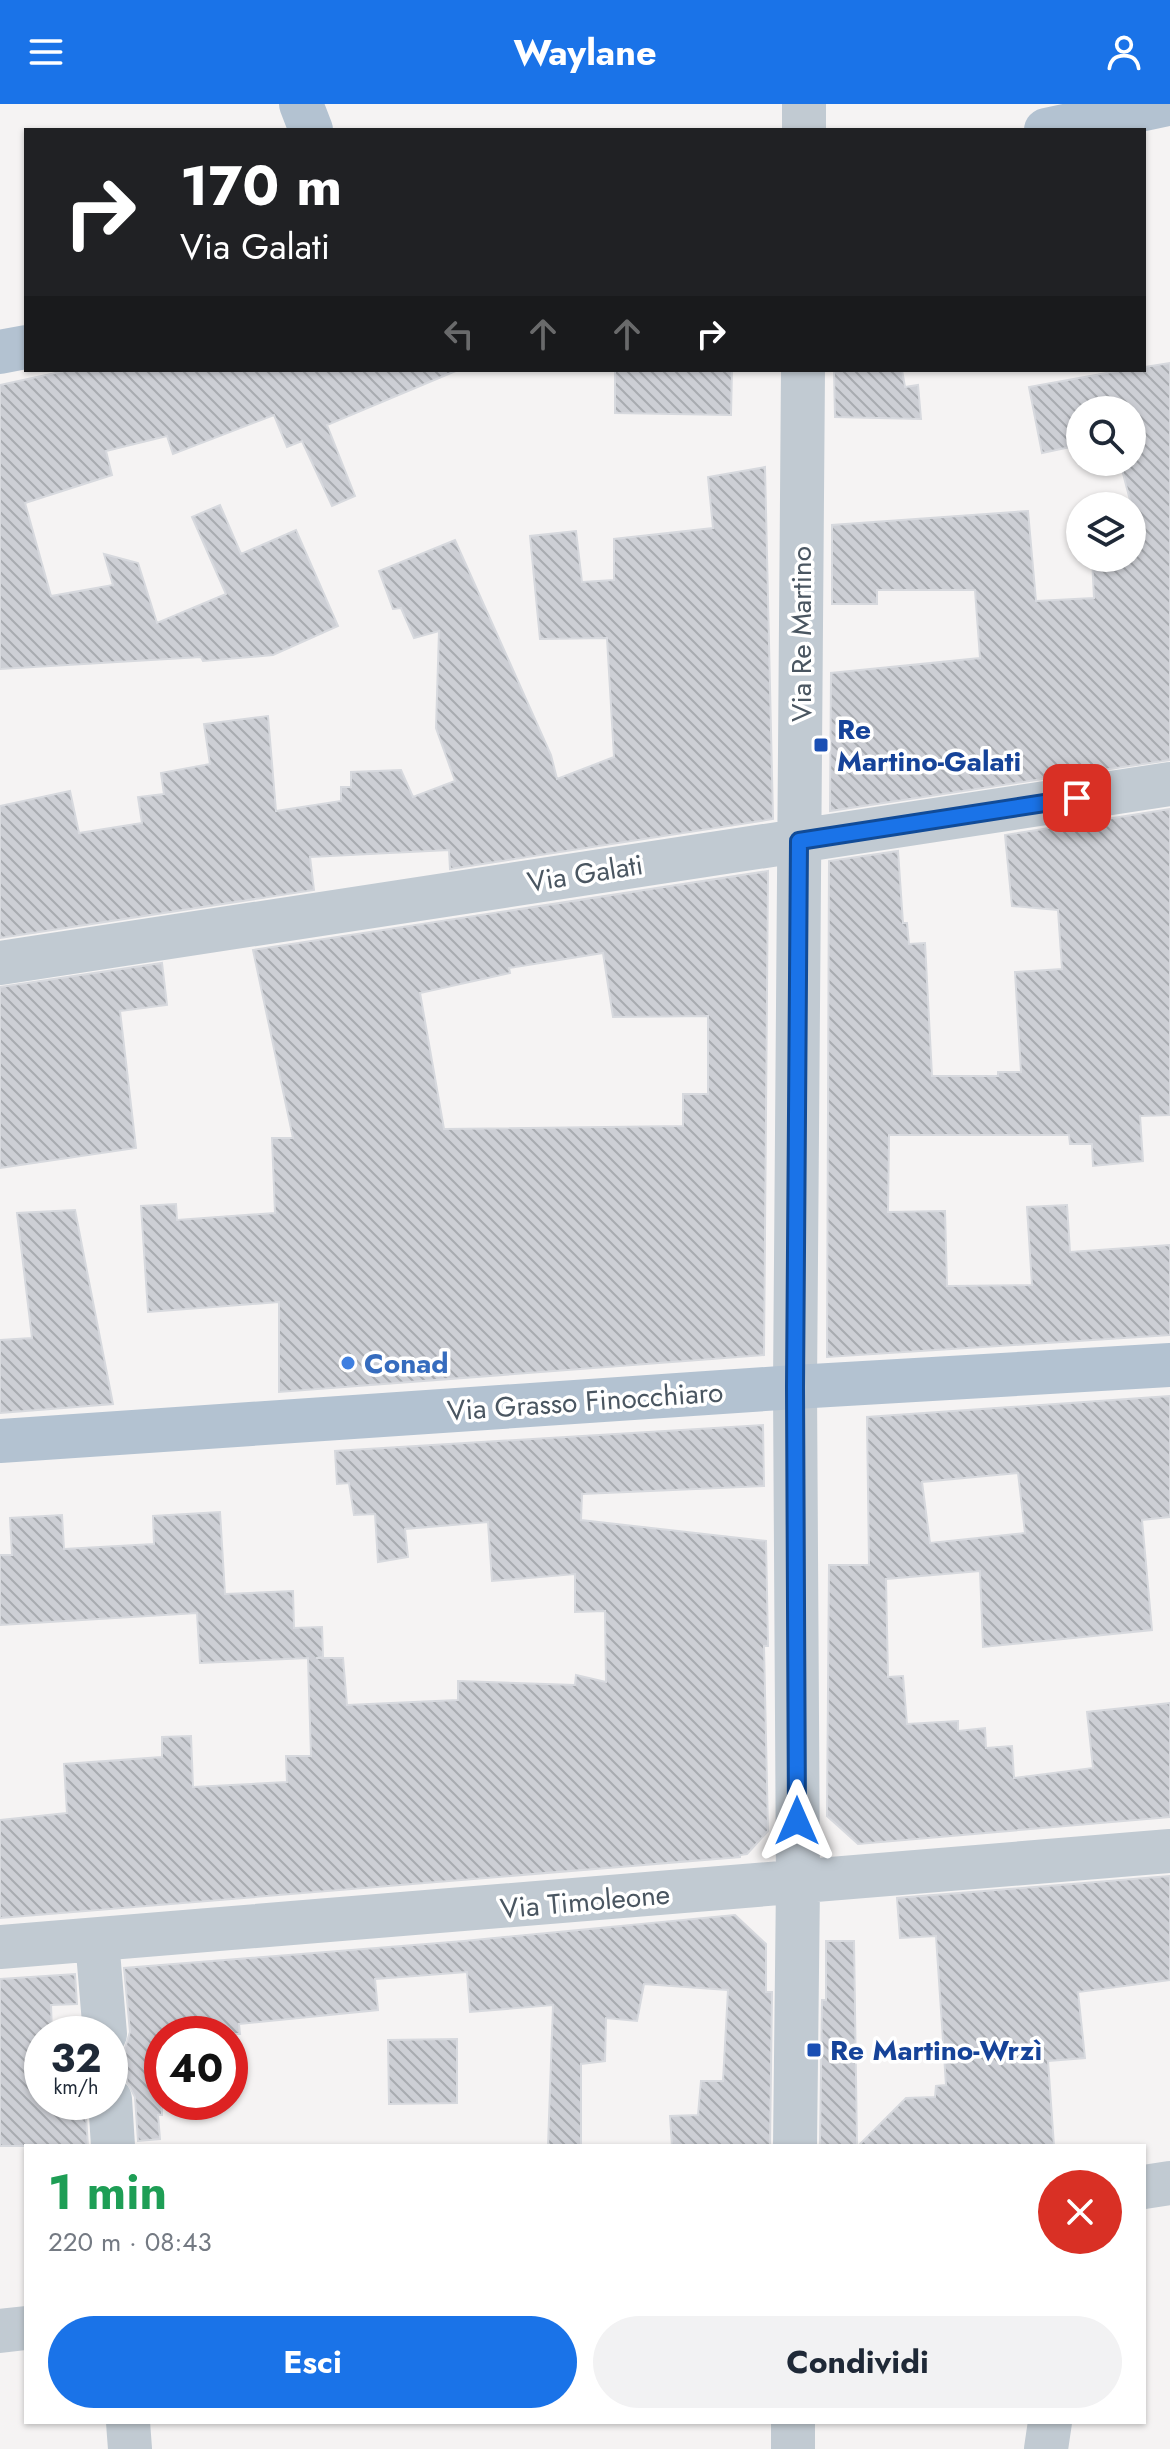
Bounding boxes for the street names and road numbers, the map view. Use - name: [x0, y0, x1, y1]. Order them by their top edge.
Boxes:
- street label: Via Re Martino: [781, 546, 822, 722]
- street label: Via Galati: [524, 844, 646, 903]
- street label: Via Grasso Finocchiaro: [446, 1371, 724, 1432]
- street label: Via Timoleone: [498, 1874, 672, 1929]

